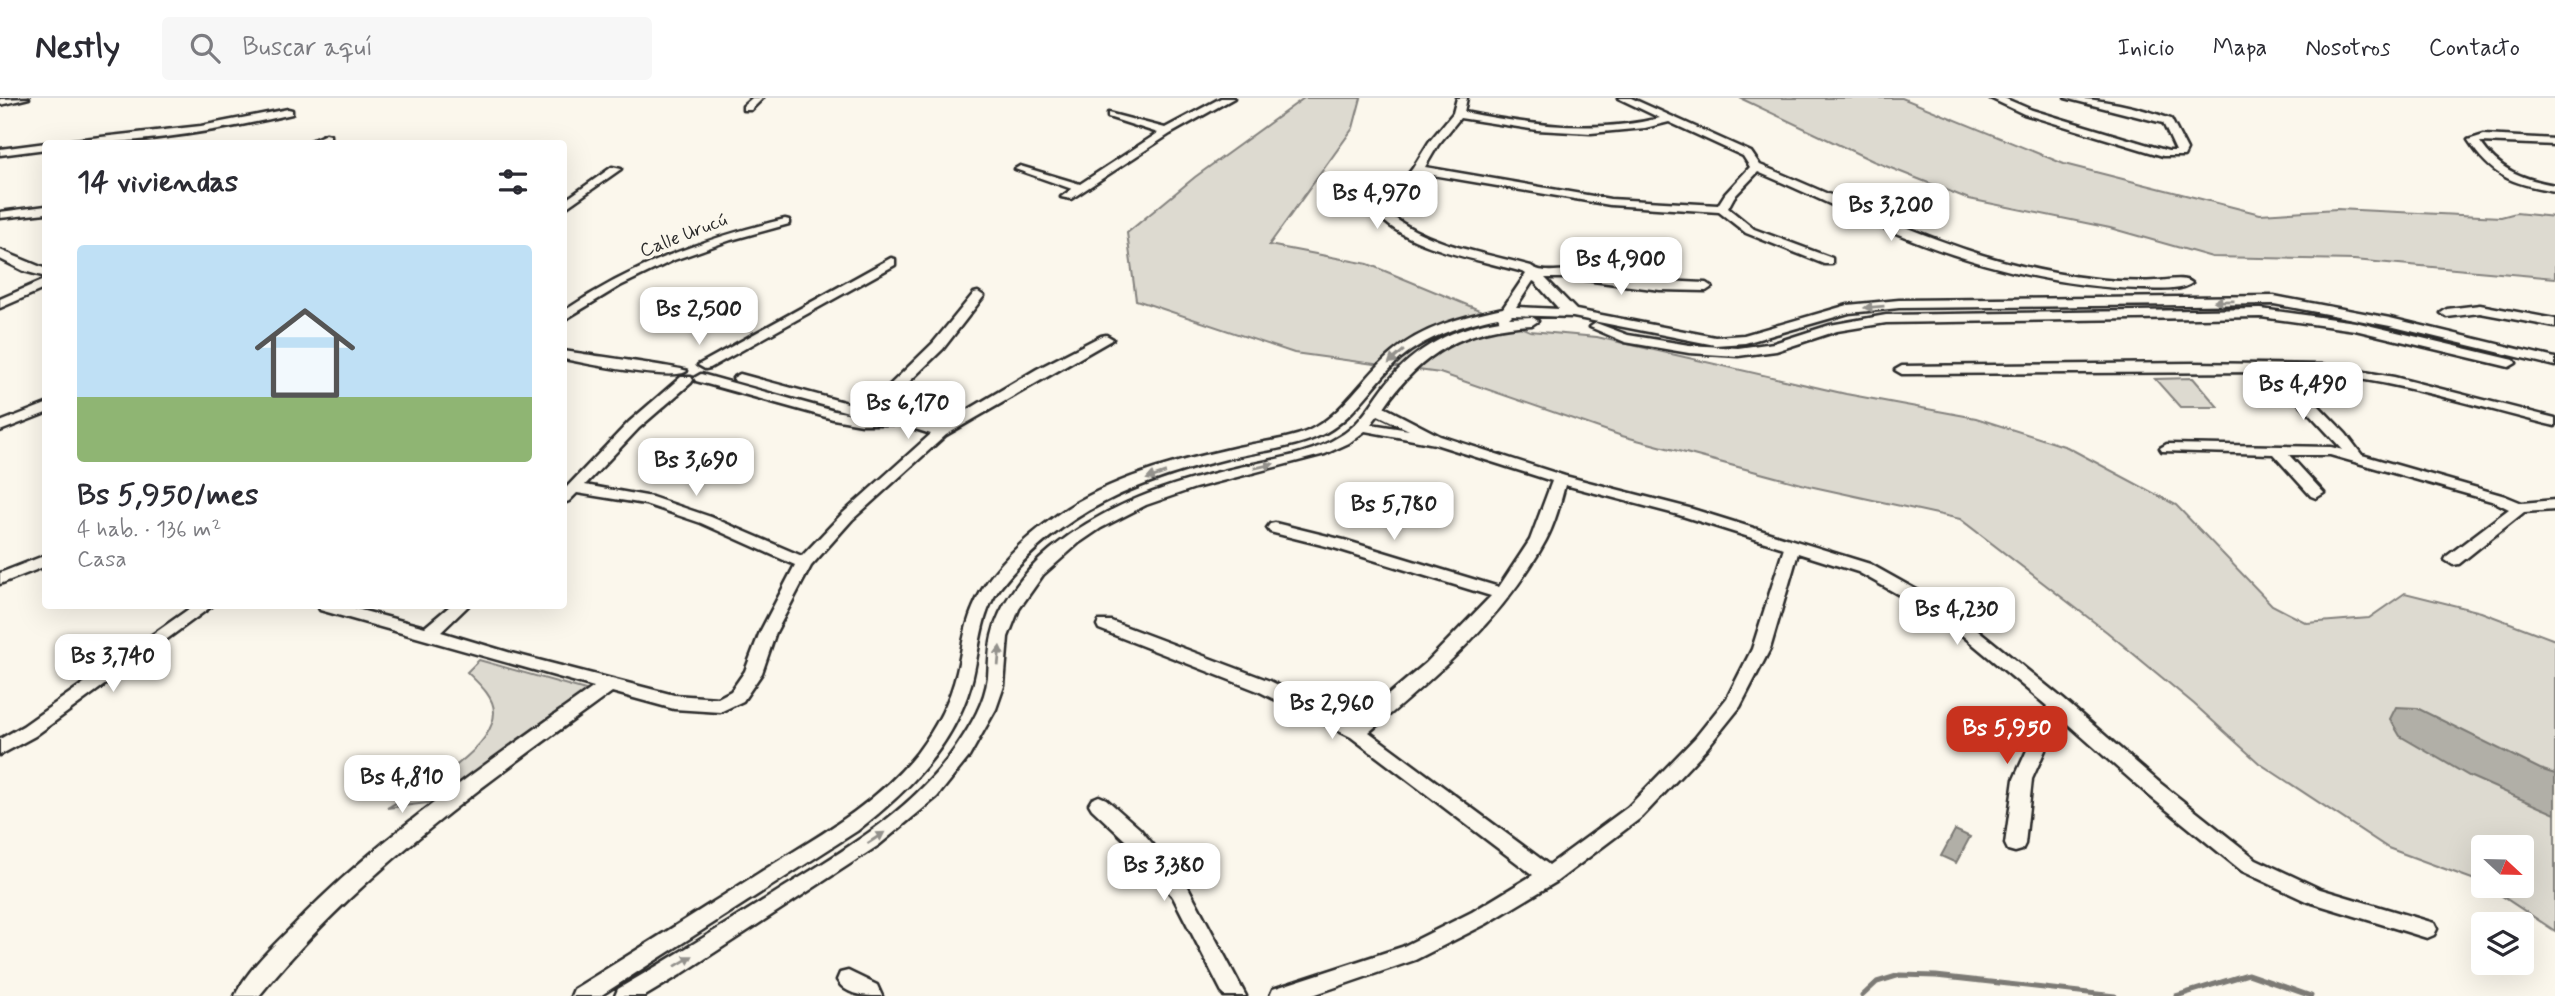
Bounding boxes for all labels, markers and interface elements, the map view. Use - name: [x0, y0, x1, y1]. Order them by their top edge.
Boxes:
- search box: [162, 17, 652, 80]
- text: Nestly: [35, 26, 120, 70]
- icon: search: [186, 29, 224, 67]
- text: Buscar aquí: [242, 31, 373, 65]
- text: Inicio: [2117, 33, 2175, 64]
- text: Mapa: [2213, 33, 2267, 64]
- text: Nosotros: [2305, 33, 2391, 64]
- text: Contacto: [2429, 33, 2520, 64]
- text: 14 viviendas: [77, 163, 238, 202]
- icon: filters: [494, 163, 532, 201]
- pin: Bs 4,970: [1305, 172, 1449, 231]
- text: Bs 4,970: [1333, 179, 1421, 209]
- pin: Bs 3,200: [1819, 184, 1963, 243]
- text: Bs 3,200: [1848, 191, 1934, 221]
- street label: Calle Urucú: [636, 207, 731, 263]
- pin: Bs 4,900: [1549, 238, 1693, 297]
- text: Bs 4,900: [1576, 245, 1666, 275]
- pin: Bs 2,500: [627, 288, 771, 347]
- icon: home: [242, 290, 368, 416]
- text: Bs 2,500: [656, 295, 742, 325]
- one-way arrow: [2213, 296, 2235, 307]
- one-way arrow: [1863, 302, 1885, 313]
- one-way arrow: [1387, 349, 1404, 364]
- pin: Bs 4,490: [2231, 362, 2375, 422]
- text: Bs 4,490: [2259, 370, 2347, 400]
- pin: Bs 6,170: [836, 382, 980, 441]
- text: Bs 6,170: [866, 389, 950, 419]
- pin: Bs 3,690: [624, 438, 768, 498]
- text: Bs 3,690: [654, 446, 738, 476]
- one-way arrow: [1253, 460, 1275, 471]
- one-way arrow: [1146, 471, 1167, 482]
- text: Bs 5,950/mes: [77, 476, 258, 515]
- pin: Bs 5,780: [1322, 482, 1466, 542]
- text: Bs 5,780: [1351, 490, 1437, 520]
- text: 4 hab. · 136 m²: [77, 515, 221, 545]
- text: Casa: [77, 545, 127, 575]
- pin: Bs 4,230: [1885, 588, 2029, 647]
- text: Bs 4,230: [1915, 595, 1999, 625]
- pin: Bs 3,740: [41, 634, 185, 694]
- text: Bs 3,740: [71, 642, 155, 672]
- one-way arrow: [994, 645, 1005, 667]
- pin: Bs 2,960: [1260, 682, 1404, 741]
- text: Bs 2,960: [1290, 689, 1374, 719]
- pin: Bs 5,950: [1935, 706, 2079, 766]
- text: Bs 5,950: [1962, 714, 2052, 744]
- pin: Bs 4,810: [330, 756, 474, 815]
- text: Bs 4,810: [360, 763, 444, 793]
- one-way arrow: [866, 831, 885, 844]
- north arrow: [2471, 835, 2534, 898]
- map controls: [2471, 835, 2534, 975]
- pin: Bs 3,380: [1092, 844, 1236, 903]
- text: Bs 3,380: [1123, 851, 1205, 881]
- button: layers: [2471, 912, 2534, 975]
- one-way arrow: [675, 954, 694, 967]

